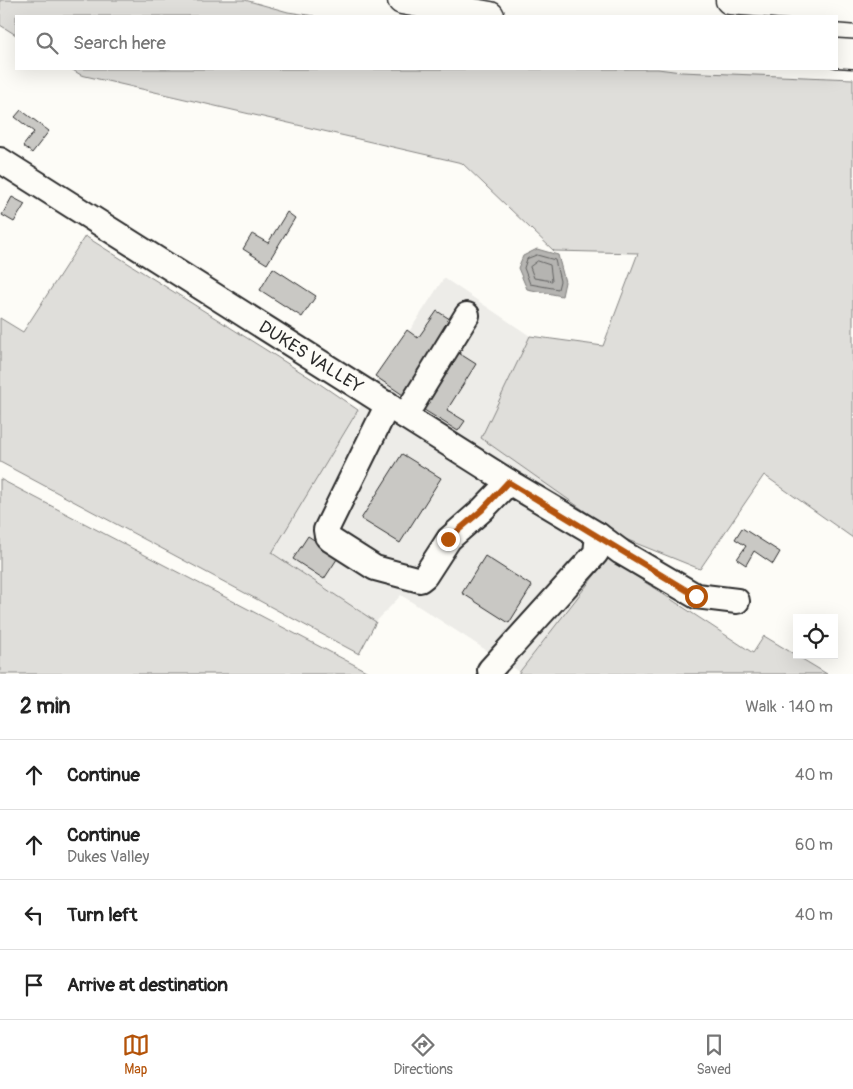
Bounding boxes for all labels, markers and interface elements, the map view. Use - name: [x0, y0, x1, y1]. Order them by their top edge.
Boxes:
- search box: [15, 15, 838, 70]
- icon: search: [33, 29, 61, 57]
- text: Search here: [73, 31, 166, 55]
- street label: DUKES VALLEY: [254, 316, 368, 399]
- route end: [437, 528, 460, 551]
- route start: [685, 585, 708, 608]
- map controls: [793, 614, 838, 659]
- button: locate: [793, 614, 838, 659]
- text: 2 min: [20, 693, 70, 720]
- text: Walk · 140 m: [745, 697, 833, 717]
- icon: ahead: [20, 761, 48, 789]
- text: Continue: [67, 763, 140, 787]
- text: 40 m: [795, 765, 833, 785]
- text: Continue: [67, 823, 140, 847]
- icon: ahead: [20, 831, 48, 859]
- text: 60 m: [795, 835, 833, 855]
- text: Dukes Valley: [67, 847, 149, 867]
- icon: left: [20, 901, 48, 929]
- text: Turn left: [67, 903, 137, 927]
- text: 40 m: [795, 905, 833, 925]
- icon: arrive: [20, 971, 48, 999]
- text: Arrive at destination: [67, 973, 228, 997]
- tab: Map: [122, 1031, 150, 1078]
- tab: Directions: [393, 1031, 453, 1078]
- tab: Saved: [696, 1031, 731, 1078]

